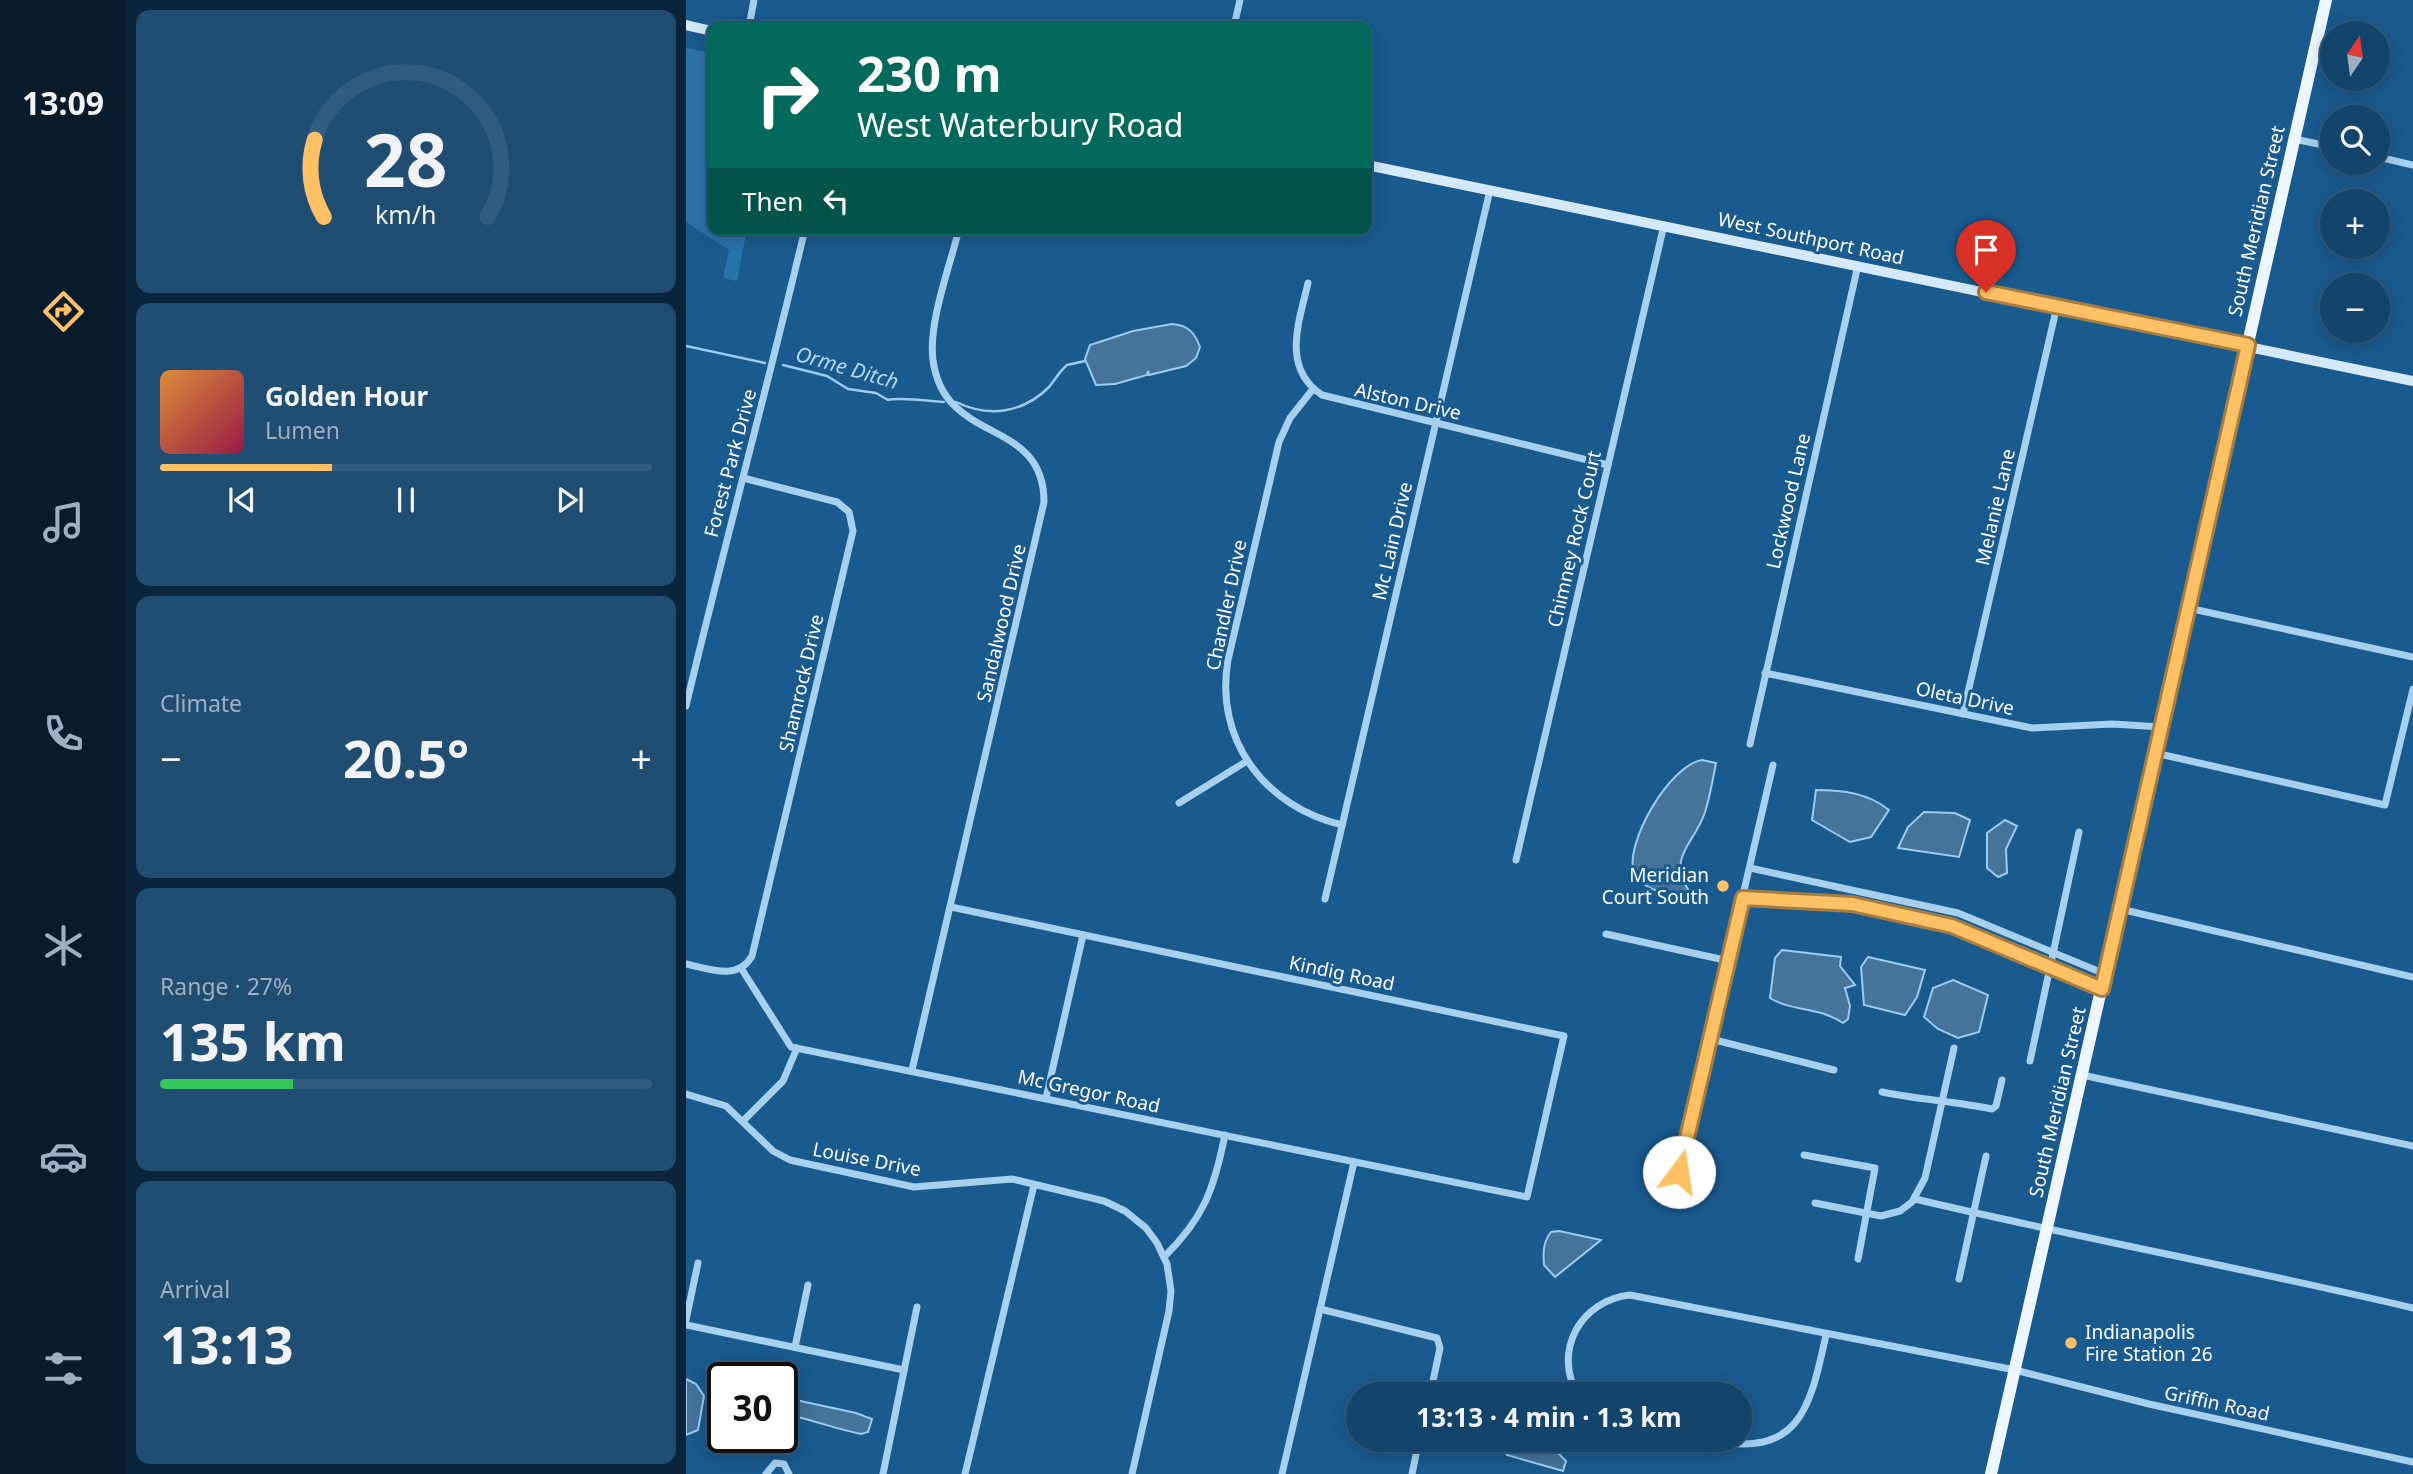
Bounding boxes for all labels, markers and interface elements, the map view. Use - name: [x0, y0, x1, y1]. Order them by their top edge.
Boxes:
- north arrow: [2320, 21, 2390, 91]
- map controls: [2320, 21, 2390, 343]
- text: 230 m: [857, 40, 1002, 106]
- icon: right: [742, 49, 833, 140]
- text: 13:09: [22, 81, 104, 124]
- text: West Waterbury Road: [857, 103, 1183, 146]
- button: search: [2320, 105, 2390, 175]
- text: 28: [364, 110, 448, 209]
- street label: South Meridian Street: [2221, 123, 2291, 319]
- icon: left: [817, 182, 855, 220]
- text: Then: [742, 183, 803, 219]
- button: +: [2320, 189, 2390, 259]
- text: km/h: [375, 197, 437, 231]
- street label: West Southport Road: [1716, 206, 1906, 270]
- pin: [1956, 220, 2016, 292]
- icon: arrive: [1967, 231, 2005, 269]
- button: −: [2320, 273, 2390, 343]
- icon: directions: [39, 287, 88, 336]
- water label: Orme Ditch: [793, 339, 902, 395]
- street label: Alston Drive: [1352, 376, 1464, 426]
- text: Golden Hour: [265, 378, 428, 414]
- street label: Forest Park Drive: [698, 386, 762, 540]
- text: Lumen: [265, 414, 340, 446]
- street label: Lockwood Lane: [1760, 431, 1816, 571]
- street label: Melanie Lane: [1969, 446, 2021, 568]
- street label: Chimney Rock Court: [1541, 448, 1607, 630]
- street label: Mc Lain Drive: [1366, 479, 1418, 603]
- icon: previous: [223, 481, 261, 519]
- icon: pause: [387, 481, 425, 519]
- icon: next: [551, 481, 589, 519]
- icon: music: [39, 498, 88, 547]
- street label: Chandler Drive: [1199, 537, 1253, 673]
- street label: Sandalwood Drive: [970, 541, 1032, 705]
- street label: Shamrock Drive: [773, 611, 829, 755]
- street label: Oleta Drive: [1913, 675, 2017, 721]
- text: Climate: [160, 687, 242, 719]
- icon: phone: [39, 709, 88, 758]
- text: 20.5°: [343, 722, 469, 793]
- text: −: [160, 732, 182, 784]
- text: +: [630, 732, 652, 784]
- place label: Meridian Court South: [1602, 862, 1709, 910]
- marker: Meridian Court South: [1715, 878, 1731, 894]
- icon: climate: [39, 921, 88, 970]
- street label: Kindig Road: [1287, 949, 1397, 997]
- text: Range · 27%: [160, 970, 292, 1002]
- street label: South Meridian Street: [2022, 1004, 2092, 1200]
- text: 135 km: [160, 1005, 346, 1076]
- street label: Mc Gregor Road: [1015, 1063, 1163, 1119]
- icon: car: [39, 1132, 88, 1181]
- position arrow: [1642, 1135, 1716, 1209]
- street label: Louise Drive: [811, 1136, 923, 1182]
- text: Arrival: [160, 1273, 230, 1305]
- text: 13:13: [160, 1308, 294, 1379]
- place label: Indianapolis Fire Station 26: [2085, 1319, 2213, 1367]
- marker: Indianapolis Fire Station 26: [2063, 1335, 2079, 1351]
- icon: filters: [39, 1344, 88, 1393]
- speed limit sign: 30: [707, 1362, 798, 1453]
- street label: Griffin Road: [2162, 1379, 2272, 1427]
- text: 13:13 · 4 min · 1.3 km: [1416, 1399, 1682, 1435]

